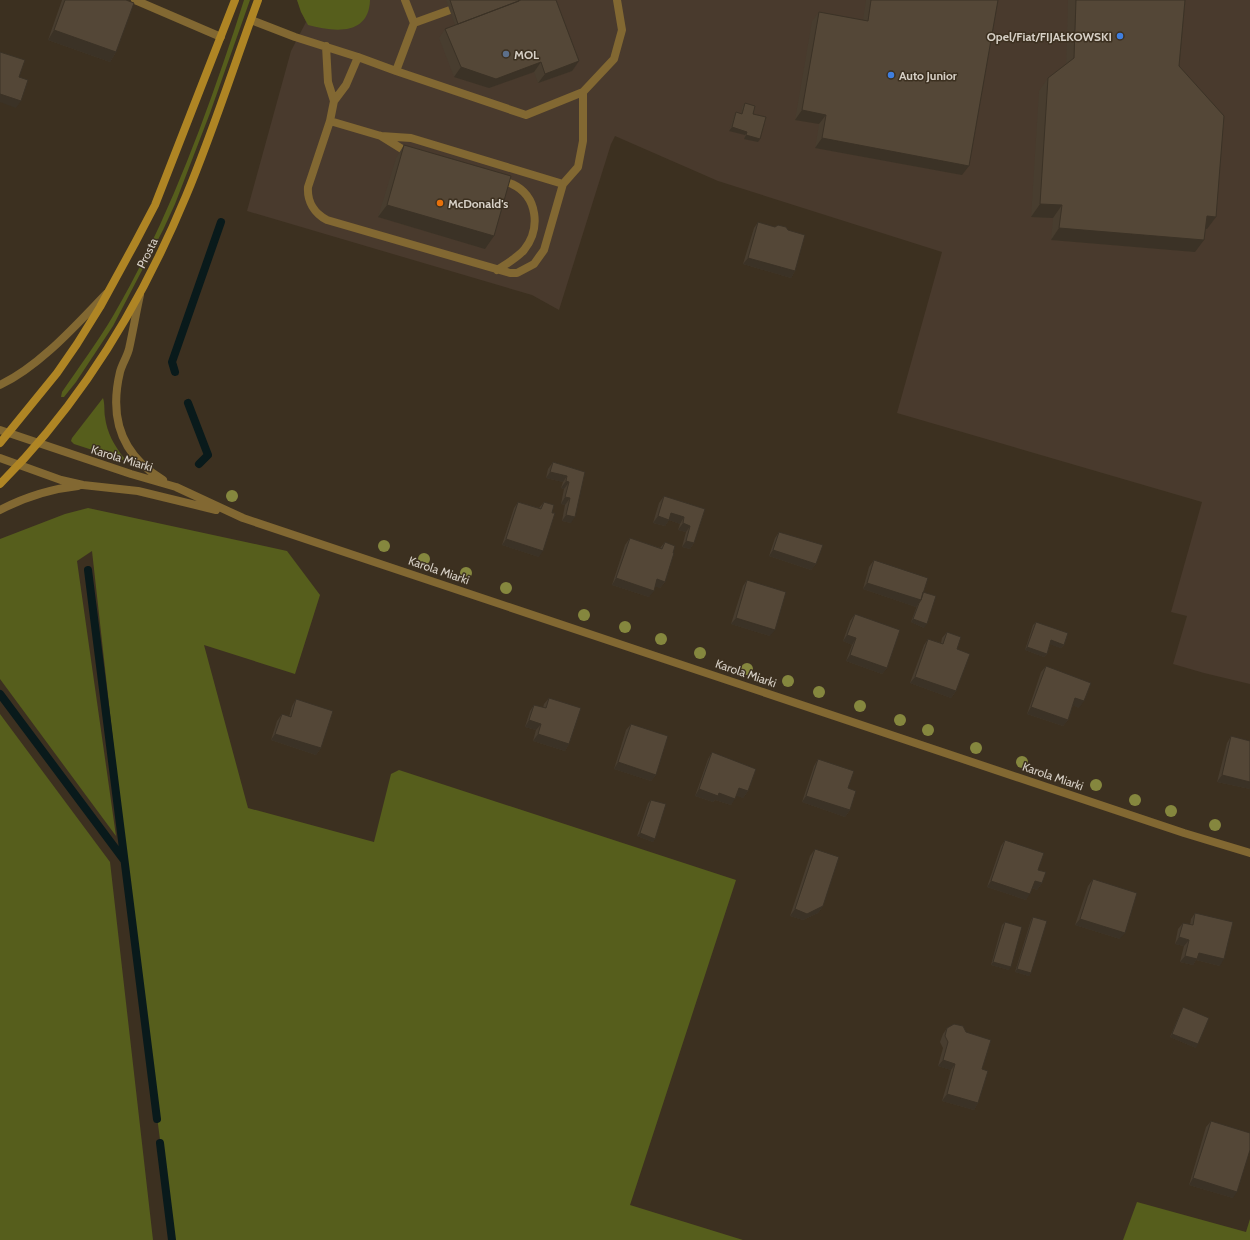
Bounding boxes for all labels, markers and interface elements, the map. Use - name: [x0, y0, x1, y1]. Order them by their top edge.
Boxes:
- place label: Opel/Fiat/FIJAŁKOWSKI: [987, 29, 1112, 44]
- marker: Opel/Fiat/FIJAŁKOWSKI: [1115, 31, 1125, 41]
- place label: MOL: [514, 47, 539, 62]
- marker: MOL: [501, 49, 511, 59]
- place label: Auto Junior: [899, 68, 957, 83]
- marker: Auto Junior: [886, 70, 896, 80]
- place label: McDonald's: [448, 196, 508, 211]
- marker: McDonald's: [435, 198, 445, 208]
- street label: Prosta: [133, 235, 161, 271]
- street label: Karola Miarki: [89, 442, 155, 474]
- street label: Karola Miarki: [406, 553, 472, 587]
- street label: Karola Miarki: [713, 656, 779, 690]
- street label: Karola Miarki: [1020, 759, 1086, 793]

